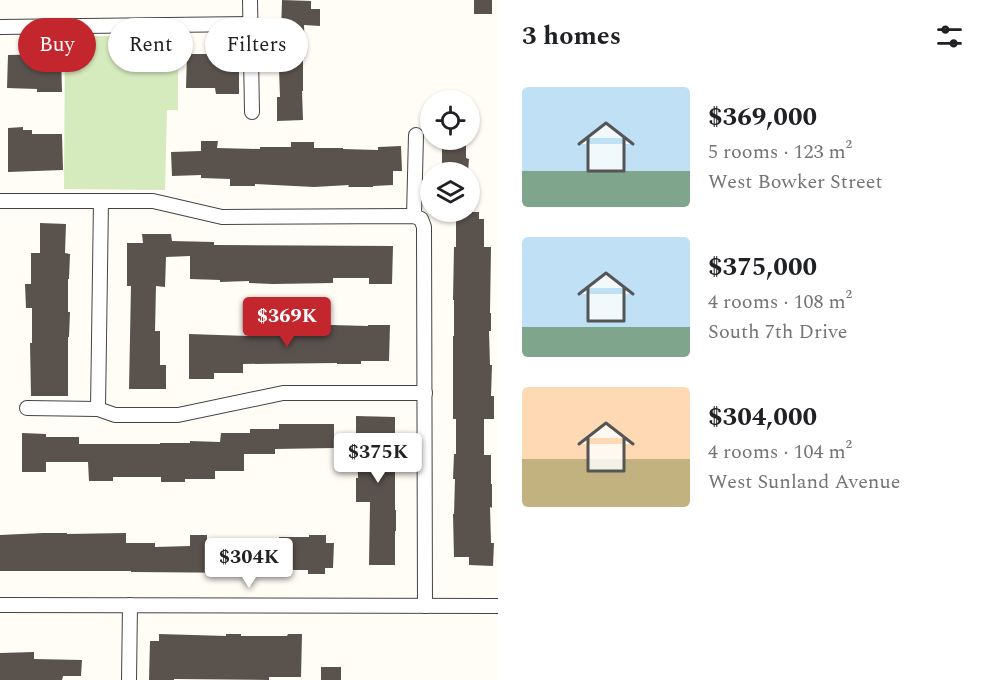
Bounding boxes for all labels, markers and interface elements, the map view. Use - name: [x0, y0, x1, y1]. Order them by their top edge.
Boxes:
- text: 3 homes: [522, 16, 621, 56]
- chip: Buy: [18, 18, 96, 72]
- chip: Rent: [108, 18, 193, 72]
- chip: Filters: [205, 18, 308, 72]
- icon: filters: [933, 20, 966, 53]
- map controls: [420, 90, 480, 222]
- button: locate: [420, 90, 480, 150]
- text: $369,000: [708, 97, 817, 137]
- icon: home: [570, 111, 642, 183]
- text: 5 rooms · 123 m²: [708, 137, 852, 167]
- button: layers: [420, 162, 480, 222]
- text: West Bowker Street: [708, 167, 883, 197]
- text: $375,000: [708, 247, 817, 287]
- icon: home: [570, 261, 642, 333]
- text: 4 rooms · 108 m²: [708, 287, 852, 317]
- pin: $369K: [245, 297, 329, 348]
- text: $369K: [257, 301, 317, 331]
- text: South 7th Drive: [708, 317, 847, 347]
- text: $304,000: [708, 397, 817, 437]
- icon: home: [570, 411, 642, 483]
- pin: $375K: [336, 433, 420, 484]
- text: $375K: [348, 437, 408, 467]
- text: 4 rooms · 104 m²: [708, 437, 852, 467]
- text: West Sunland Avenue: [708, 467, 900, 497]
- pin: $304K: [207, 538, 291, 589]
- text: $304K: [219, 542, 279, 572]

